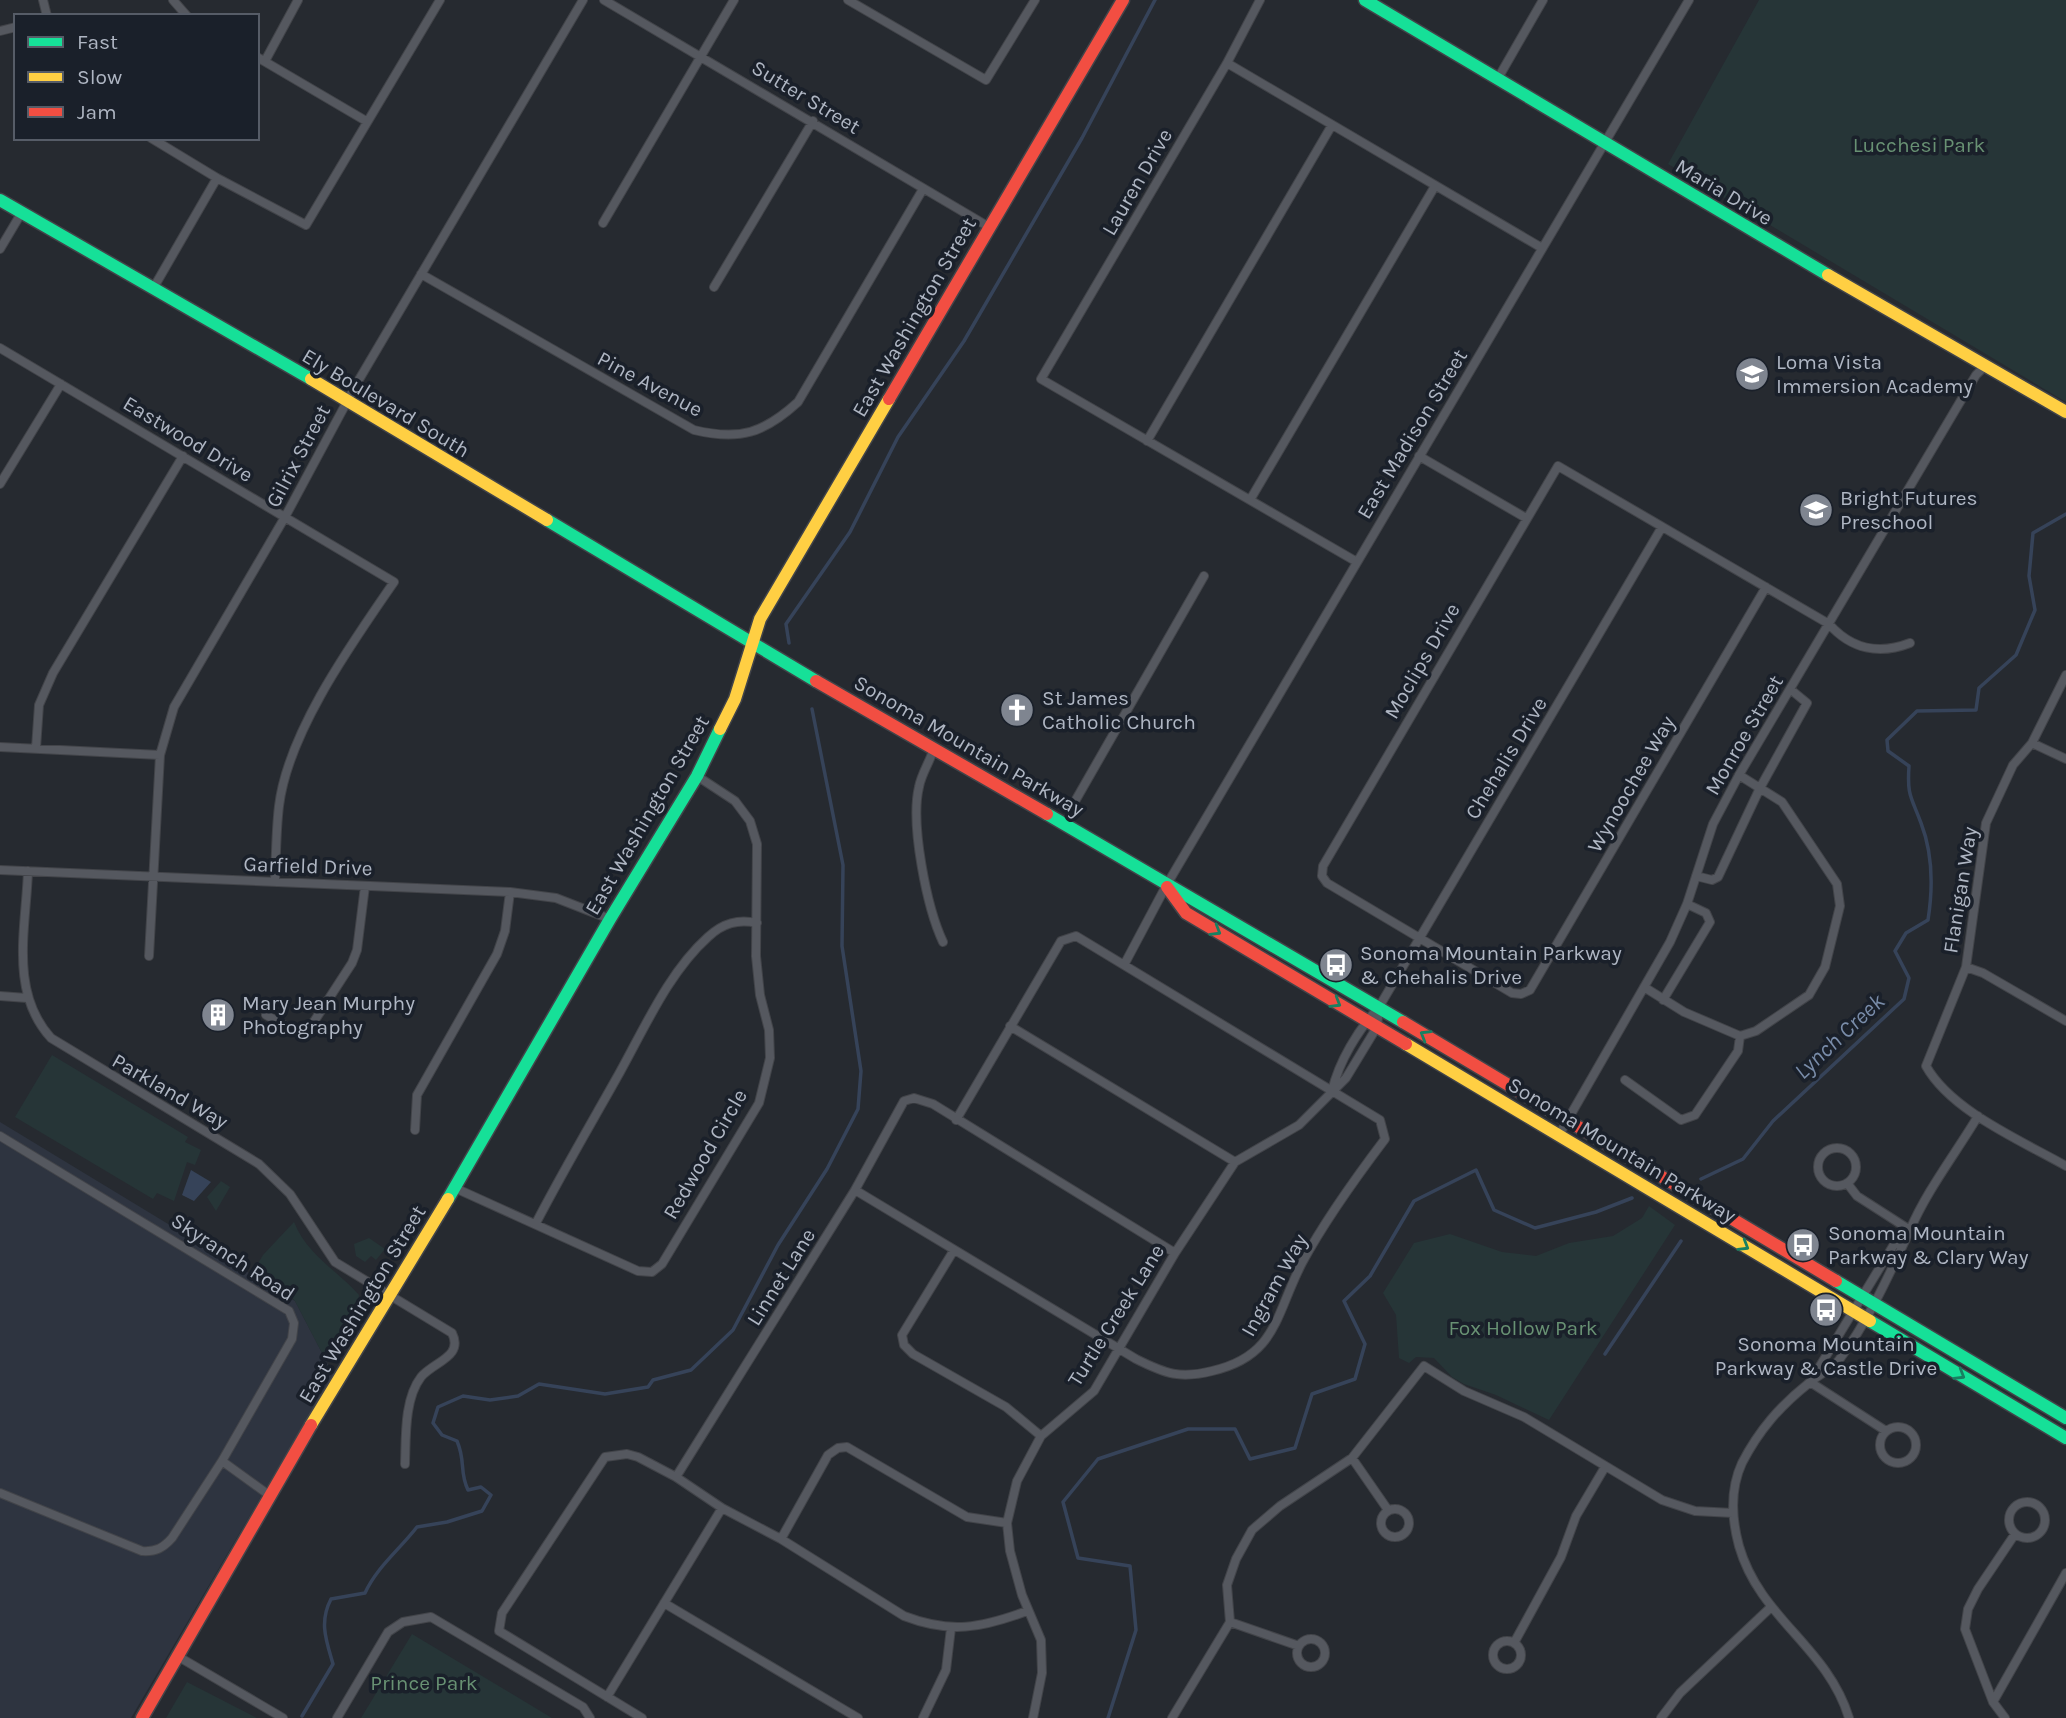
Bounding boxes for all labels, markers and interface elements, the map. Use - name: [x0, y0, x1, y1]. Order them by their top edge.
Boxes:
- legend: [14, 14, 259, 140]
- text: Fast: [77, 30, 118, 54]
- street label: Sutter Street: [747, 55, 865, 139]
- text: Slow: [77, 65, 122, 89]
- text: Jam: [77, 100, 117, 124]
- street label: Lauren Drive: [1097, 124, 1177, 240]
- park label: Lucchesi Park: [1853, 133, 1985, 157]
- street label: Maria Drive: [1671, 154, 1777, 230]
- street label: East Washington Street: [847, 213, 981, 421]
- street label: Ely Boulevard South: [298, 344, 474, 462]
- street label: East Madison Street: [1352, 345, 1472, 523]
- street label: Pine Avenue: [593, 346, 707, 422]
- place label: Loma Vista Immersion Academy: [1776, 350, 1973, 398]
- school or university icon: Loma Vista Immersion Academy: [1733, 355, 1771, 393]
- street label: Eastwood Drive: [119, 391, 257, 487]
- street label: Gilrix Street: [261, 400, 335, 511]
- place label: Bright Futures Preschool: [1840, 486, 1978, 534]
- school or university icon: Bright Futures Preschool: [1797, 491, 1835, 529]
- street label: Moclips Drive: [1379, 599, 1465, 723]
- street label: Sonoma Mountain Parkway: [850, 670, 1089, 822]
- street label: Monroe Street: [1700, 671, 1788, 799]
- place label: St James Catholic Church: [1042, 686, 1196, 734]
- church icon: St James Catholic Church: [998, 691, 1036, 729]
- street label: Chehalis Drive: [1460, 693, 1552, 823]
- street label: East Washington Street: [580, 711, 714, 919]
- street label: Wynoochee Way: [1582, 711, 1680, 857]
- street label: Flanigan Way: [1938, 825, 1982, 955]
- street label: Garfield Drive: [243, 852, 373, 880]
- one-way arrow: [1209, 923, 1222, 936]
- place label: Sonoma Mountain Parkway & Chehalis Drive: [1360, 941, 1622, 989]
- bus stop icon: Sonoma Mountain Parkway & Chehalis Drive: [1317, 946, 1355, 984]
- water label: Lynch Creek: [1789, 988, 1890, 1085]
- place label: Mary Jean Murphy Photography: [242, 991, 415, 1039]
- one-way arrow: [1329, 994, 1342, 1007]
- building icon: Mary Jean Murphy Photography: [199, 996, 237, 1034]
- one-way arrow: [1420, 1030, 1433, 1043]
- street label: Parkland Way: [108, 1048, 232, 1134]
- street label: Sonoma Mountain Parkway: [1504, 1072, 1741, 1228]
- street label: Redwood Circle: [658, 1085, 752, 1223]
- street label: East Washington Street: [293, 1201, 431, 1407]
- street label: Skyranch Road: [167, 1208, 299, 1306]
- place label: Sonoma Mountain Parkway & Clary Way: [1828, 1221, 2029, 1269]
- street label: Linnet Lane: [742, 1224, 820, 1330]
- bus stop icon: Sonoma Mountain Parkway & Clary Way: [1784, 1226, 1822, 1264]
- street label: Ingram Way: [1236, 1229, 1312, 1341]
- one-way arrow: [1737, 1238, 1749, 1251]
- street label: Turtle Creek Lane: [1063, 1240, 1169, 1390]
- bus stop icon: Sonoma Mountain Parkway & Castle Drive: [1807, 1291, 1845, 1329]
- park label: Fox Hollow Park: [1448, 1316, 1598, 1340]
- place label: Sonoma Mountain Parkway & Castle Drive: [1715, 1332, 1937, 1380]
- one-way arrow: [1953, 1367, 1966, 1380]
- park label: Prince Park: [370, 1671, 478, 1695]

